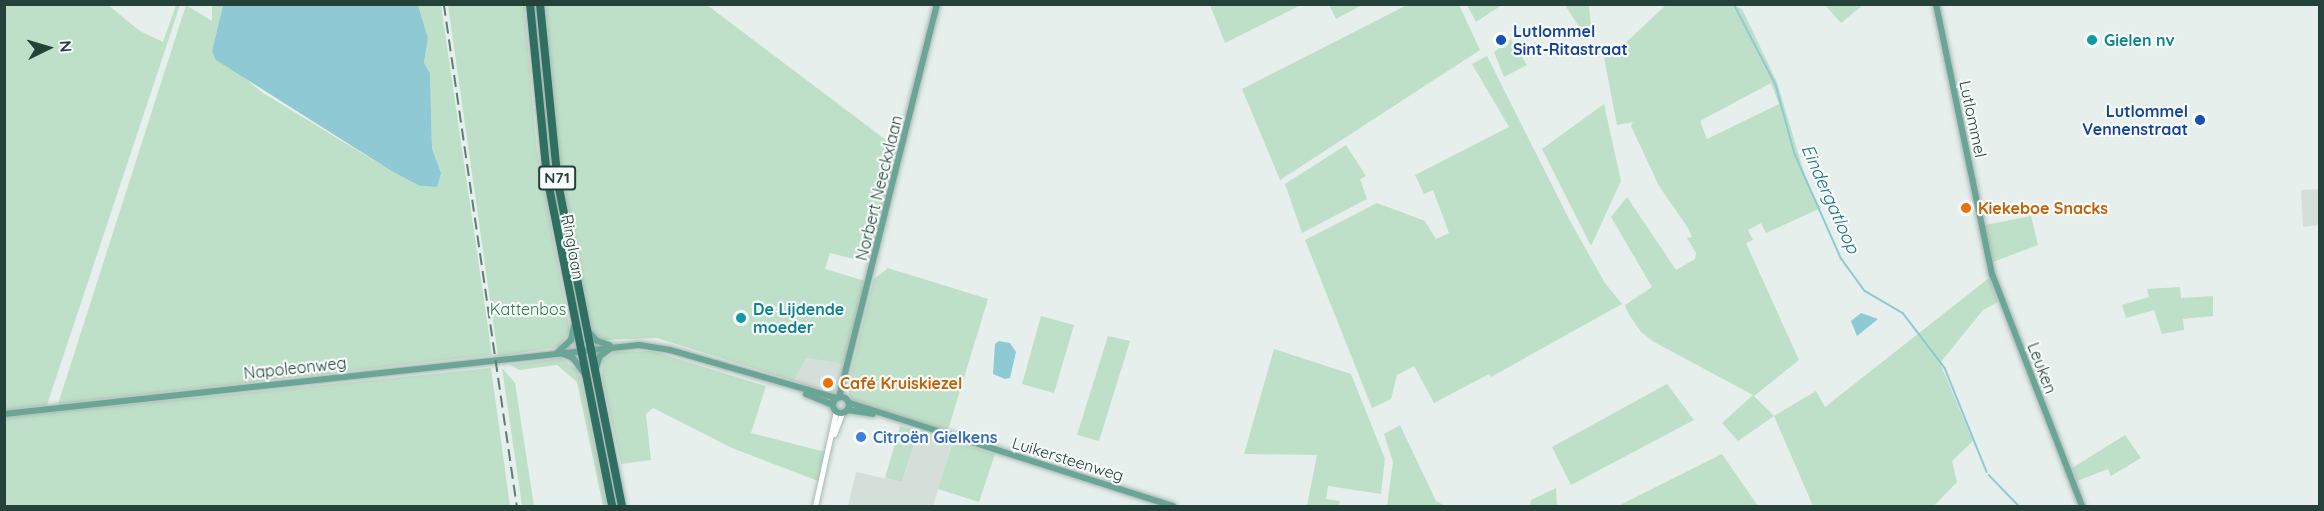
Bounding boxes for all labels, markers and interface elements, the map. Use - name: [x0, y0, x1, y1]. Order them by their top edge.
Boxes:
- north arrow: [18, 18, 78, 78]
- place label: Lutlommel Sint-Ritastraat: [1513, 21, 1628, 59]
- place label: Gielen nv: [2104, 30, 2174, 50]
- marker: Lutlommel Sint-Ritastraat: [1494, 33, 1508, 47]
- marker: Gielen nv: [2085, 33, 2099, 47]
- text: N: [55, 40, 76, 53]
- street label: Lutlommel: [1955, 79, 1991, 159]
- place label: Lutlommel Vennenstraat: [2082, 101, 2188, 139]
- street label: Norbert Neeckxlaan: [852, 113, 906, 263]
- marker: Lutlommel Vennenstraat: [2193, 113, 2207, 127]
- water label: Eindergatloop: [1796, 141, 1864, 257]
- road number: N71: [538, 166, 576, 190]
- place label: Kiekeboe Snacks: [1978, 198, 2108, 218]
- marker: Kiekeboe Snacks: [1959, 201, 1973, 215]
- street label: Ringlaan: [558, 213, 588, 281]
- park label: Kattenbos: [490, 299, 566, 319]
- place label: De Lijdende moeder: [753, 299, 844, 337]
- marker: De Lijdende moeder: [734, 311, 748, 325]
- street label: Leuken: [2024, 340, 2060, 396]
- street label: Napoleonweg: [243, 353, 347, 383]
- place label: Café Kruiskiezel: [840, 373, 962, 393]
- marker: Café Kruiskiezel: [821, 376, 835, 390]
- place label: Citroën Gielkens: [873, 427, 997, 447]
- marker: Citroën Gielkens: [854, 430, 868, 444]
- street label: Luikersteenweg: [1010, 433, 1126, 485]

